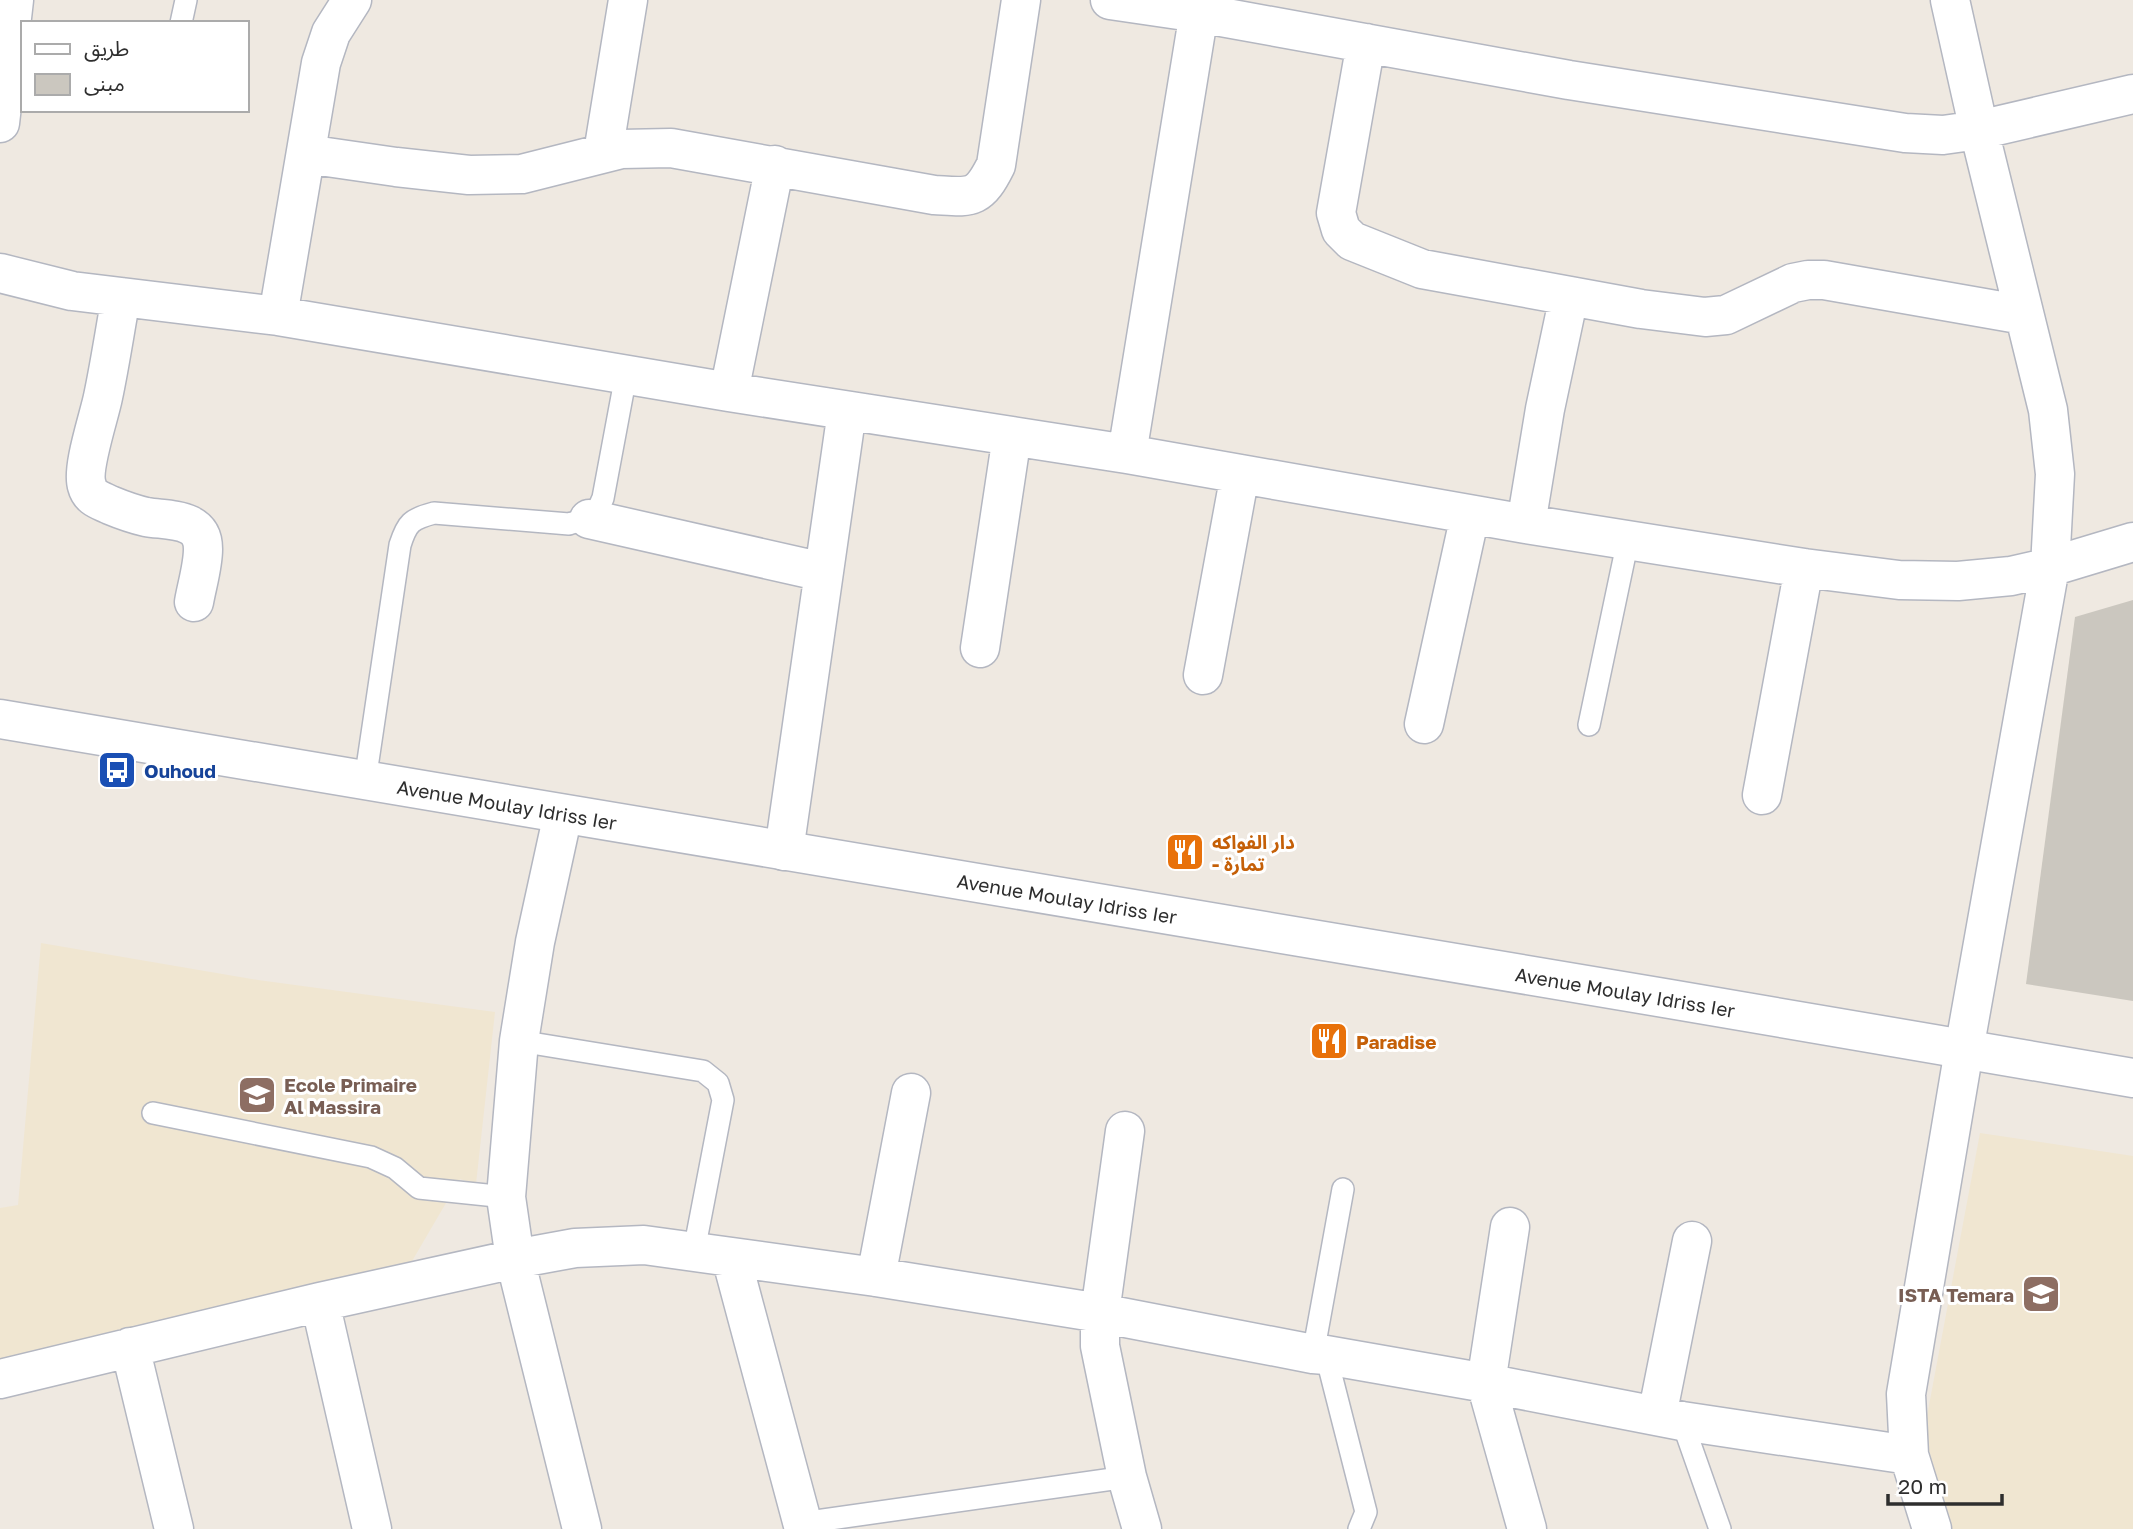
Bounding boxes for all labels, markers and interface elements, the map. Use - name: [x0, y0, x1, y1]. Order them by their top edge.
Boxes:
- legend: [21, 21, 248, 112]
- text: طريق: [84, 35, 129, 62]
- text: مبنى: [84, 70, 125, 96]
- bus stop icon: Ouhoud: [96, 749, 138, 791]
- place label: Ouhoud: [144, 759, 216, 782]
- street label: Avenue Moulay Idriss Ier: [395, 774, 619, 834]
- place label: دار الفواكه - تمارة: [1212, 830, 1295, 876]
- restaurant icon: دار الفواكه - تمارة: [1164, 831, 1206, 873]
- street label: Avenue Moulay Idriss Ier: [955, 868, 1179, 928]
- street label: Avenue Moulay Idriss Ier: [1514, 962, 1738, 1022]
- restaurant icon: Paradise: [1308, 1020, 1350, 1062]
- place label: Paradise: [1356, 1030, 1436, 1053]
- place label: Ecole Primaire Al Massira: [284, 1073, 417, 1118]
- school or university icon: Ecole Primaire Al Massira: [236, 1074, 278, 1116]
- school or university icon: ISTA Temara: [2020, 1273, 2062, 1315]
- place label: ISTA Temara: [1898, 1283, 2014, 1306]
- scale bar: [1888, 1462, 2002, 1506]
- text: 20 m: [1898, 1473, 1947, 1499]

